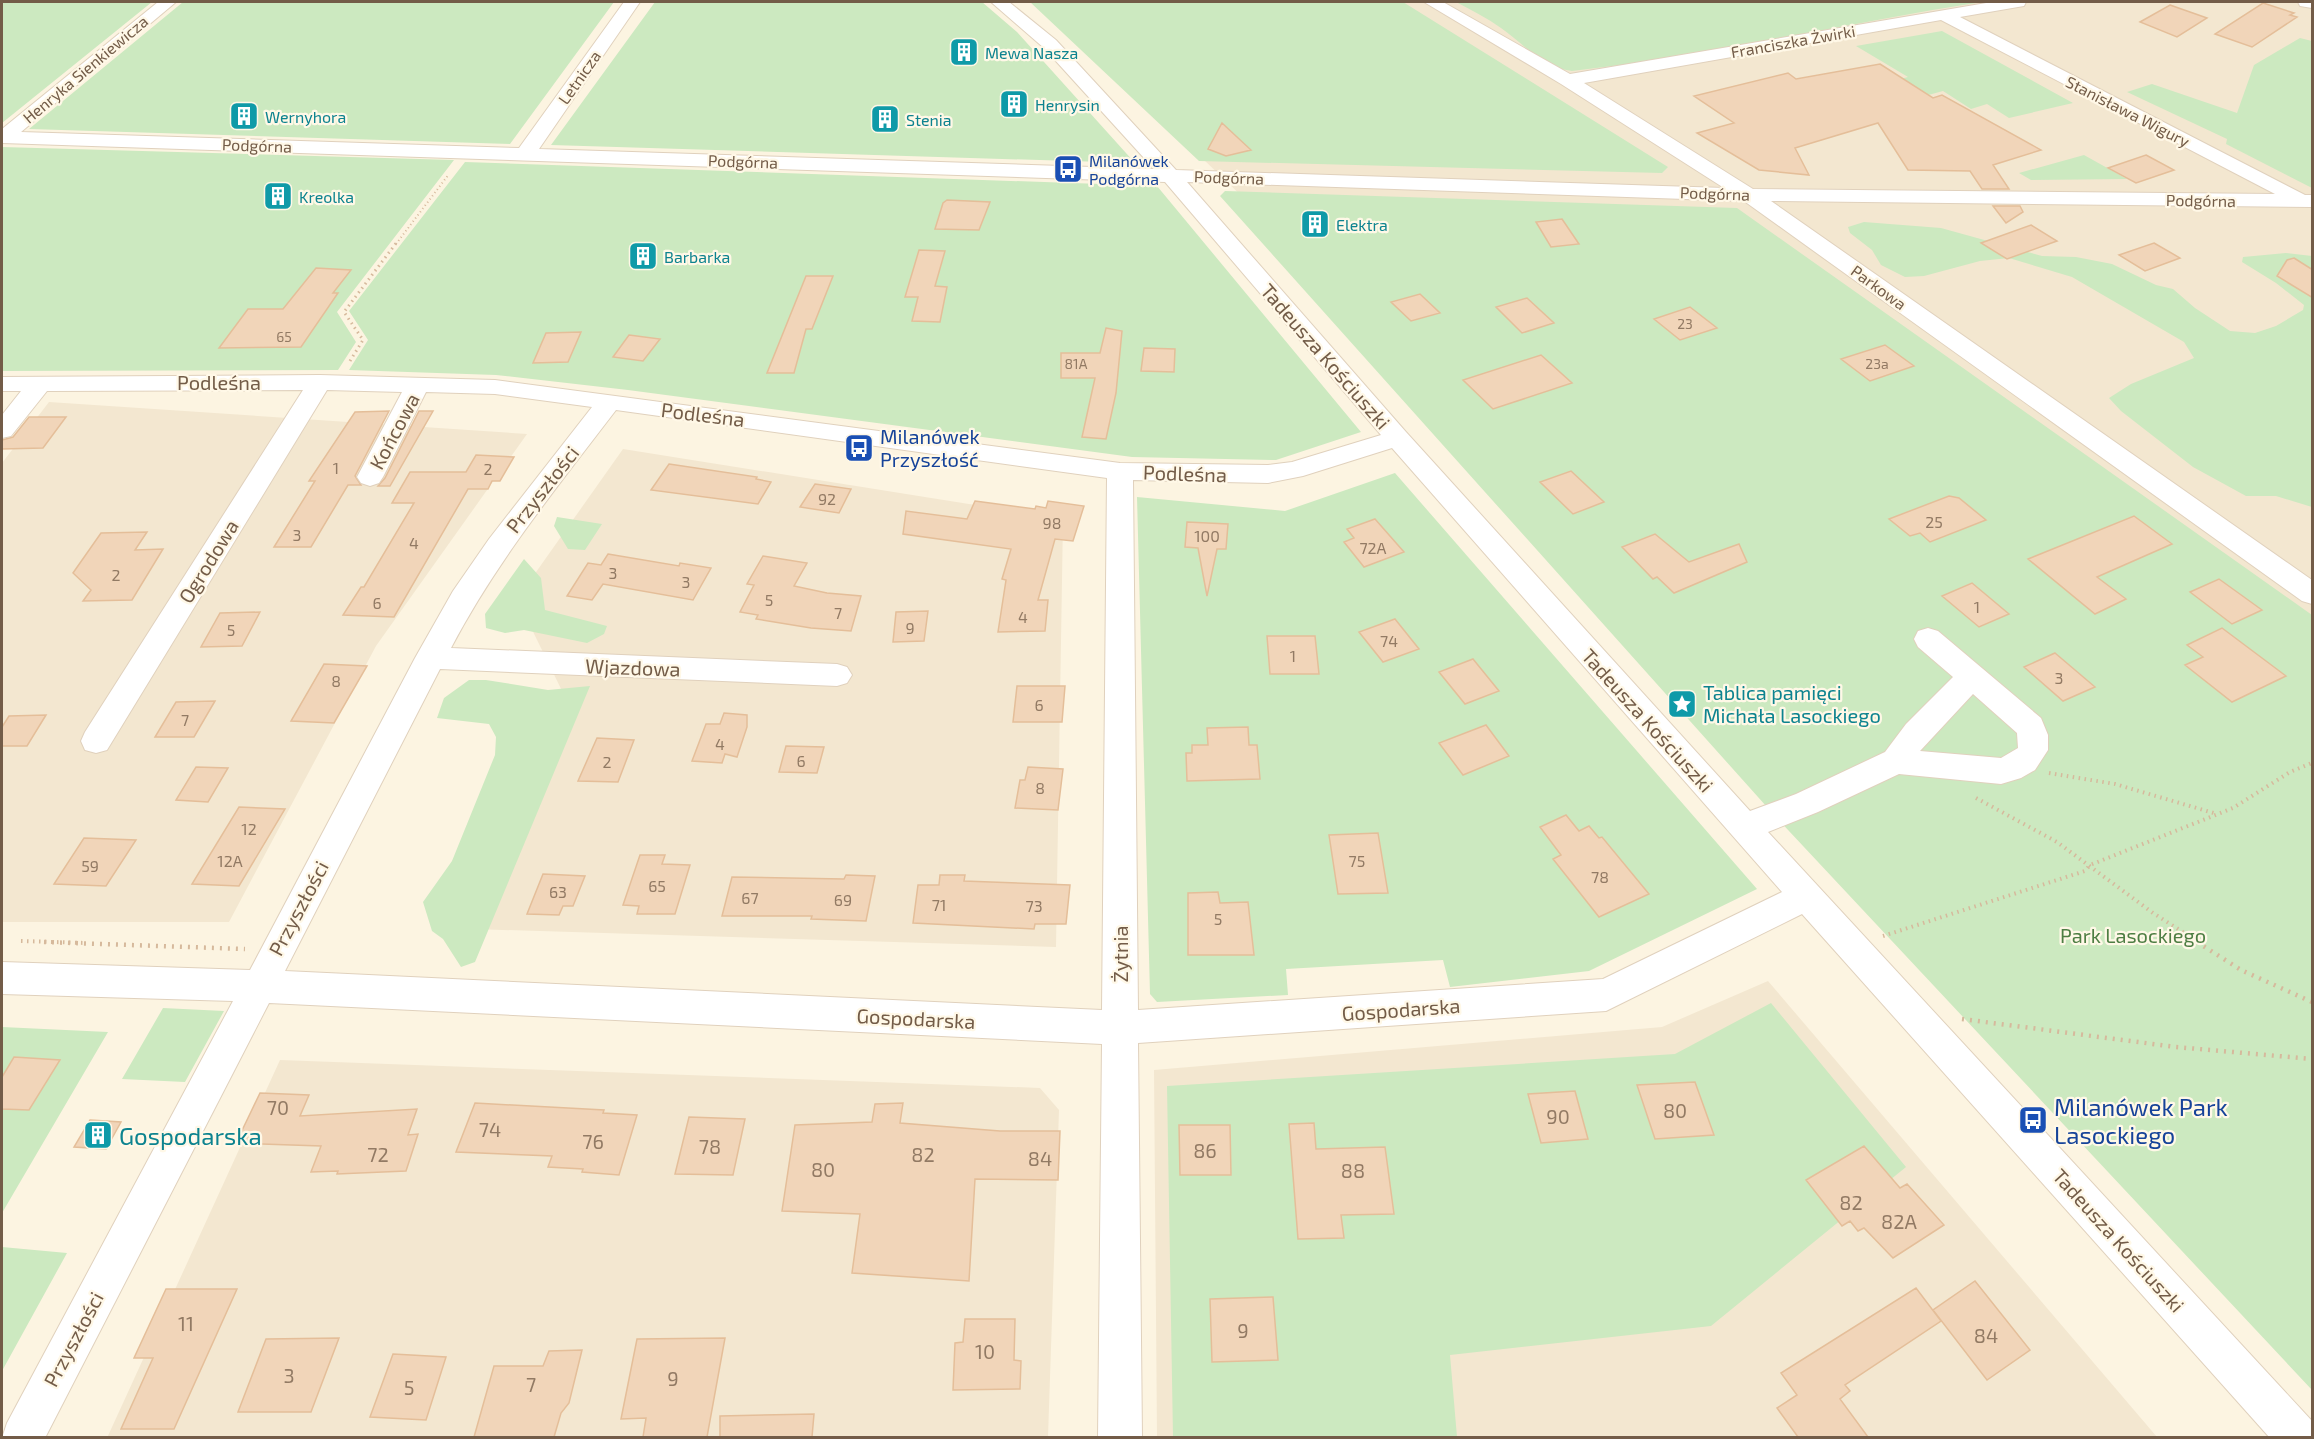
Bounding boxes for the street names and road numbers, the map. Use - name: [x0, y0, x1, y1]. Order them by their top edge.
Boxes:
- street label: Henryka Sienkiewicza: [19, 11, 151, 127]
- street label: Franciszka Żwirki: [1729, 21, 1857, 61]
- street label: Letnicza: [554, 47, 604, 107]
- street label: Stanisława Wigury: [2063, 72, 2194, 151]
- street label: Podgórna: [222, 134, 292, 156]
- street label: Podgórna: [708, 150, 778, 172]
- street label: Podgórna: [1194, 166, 1264, 188]
- street label: Podgórna: [1680, 182, 1750, 204]
- street label: Podgórna: [2166, 190, 2236, 210]
- street label: Parkowa: [1848, 261, 1910, 313]
- street label: Tadeusza Kościuszki: [1256, 278, 1396, 434]
- street label: Podleśna: [177, 370, 261, 394]
- street label: Końcowa: [364, 389, 424, 473]
- street label: Podleśna: [660, 397, 746, 431]
- street label: Przyszłości: [501, 441, 583, 537]
- street label: Podleśna: [1143, 460, 1227, 486]
- street label: Ogrodowa: [173, 515, 243, 607]
- street label: Tadeusza Kościuszki: [1577, 643, 1719, 797]
- street label: Wjazdowa: [585, 653, 681, 681]
- street label: Przyszłości: [263, 857, 333, 959]
- street label: Żytnia: [1108, 926, 1132, 982]
- street label: Gospodarska: [1341, 993, 1461, 1025]
- street label: Gospodarska: [856, 1003, 976, 1033]
- street label: Tadeusza Kościuszki: [2048, 1163, 2190, 1317]
- street label: Przyszłości: [38, 1288, 108, 1390]

